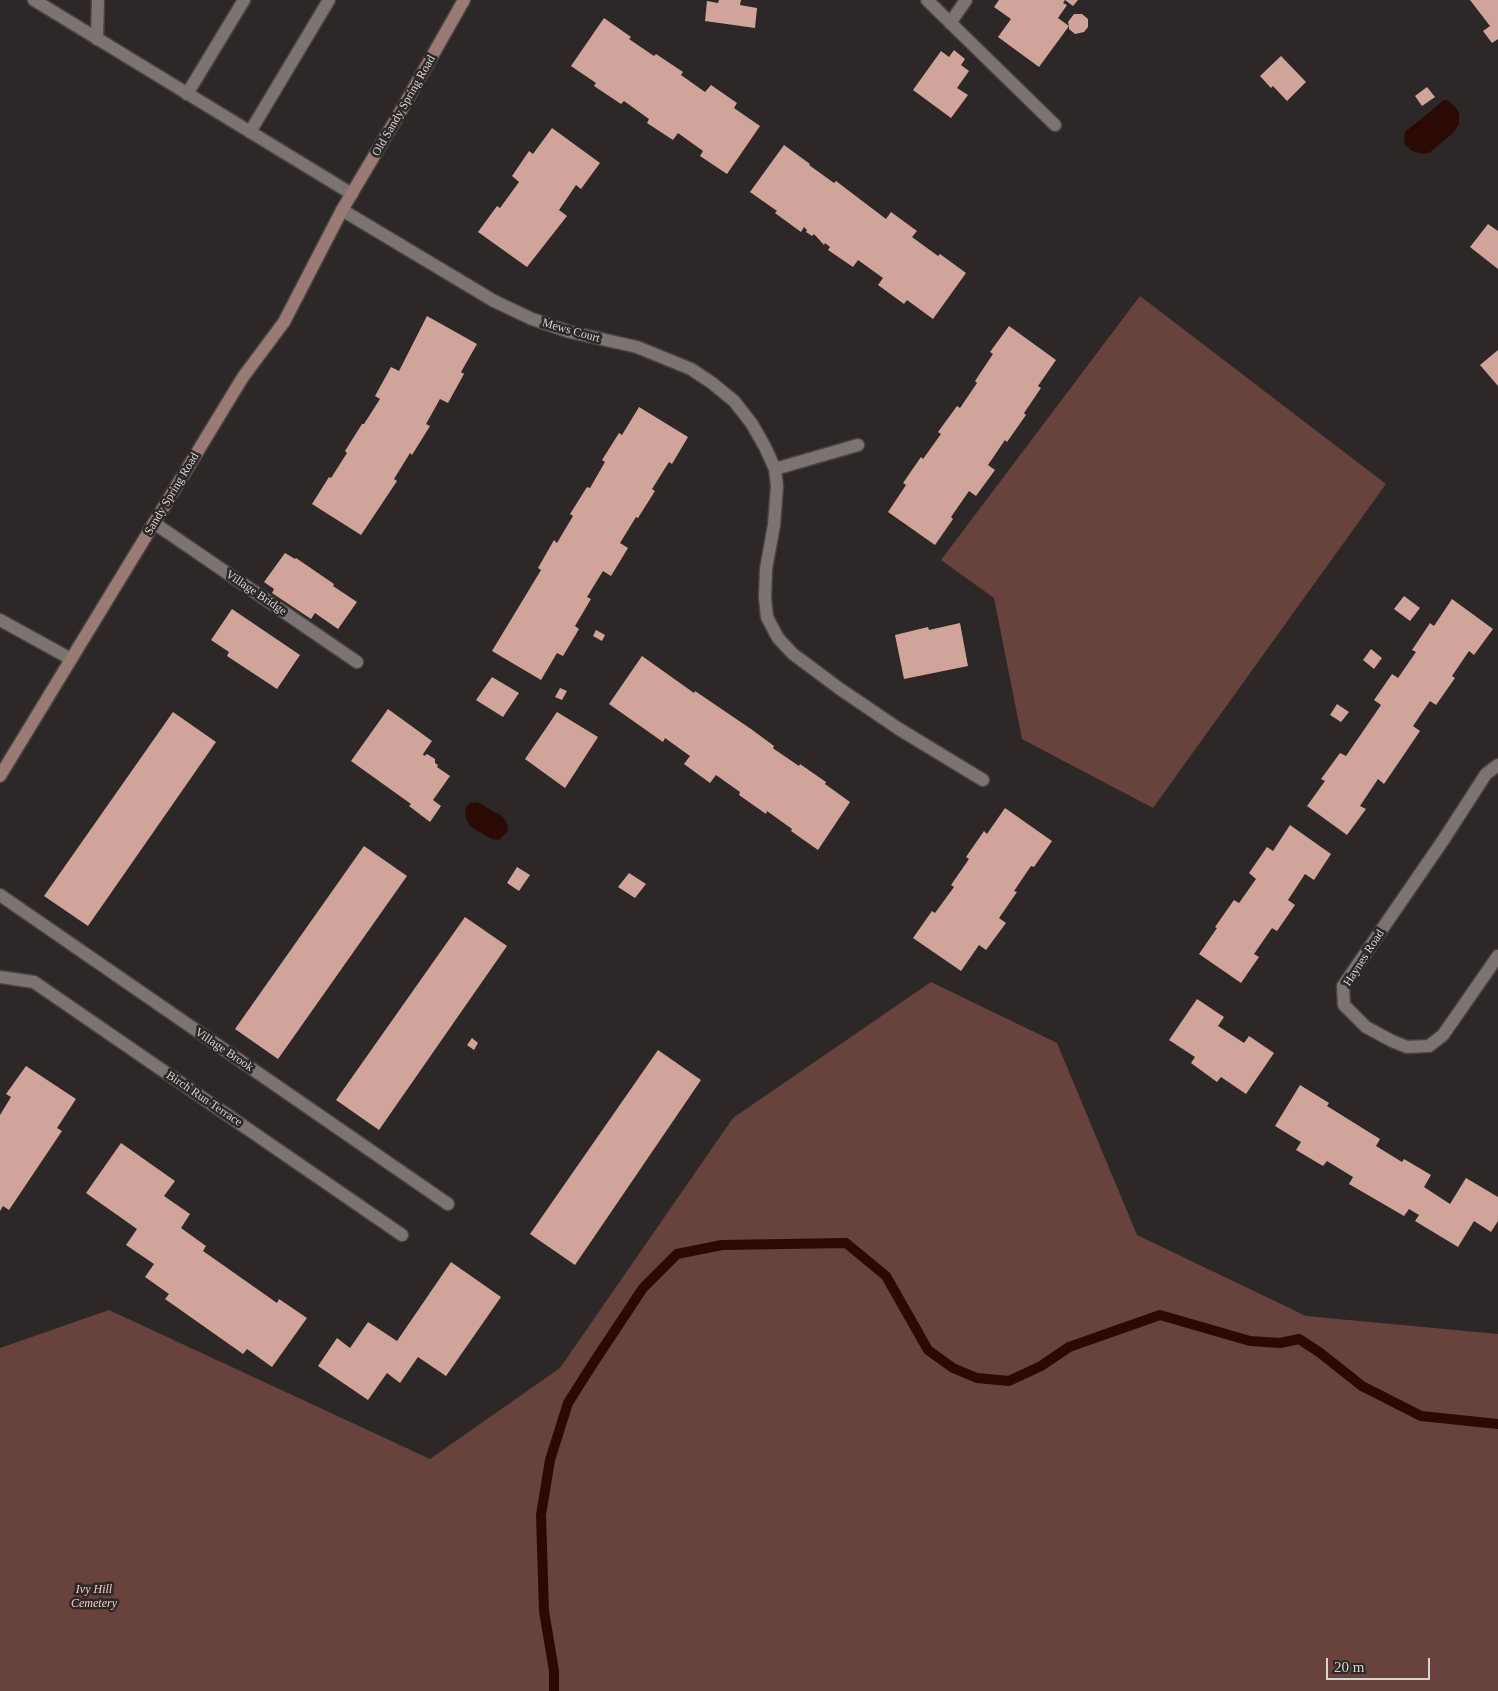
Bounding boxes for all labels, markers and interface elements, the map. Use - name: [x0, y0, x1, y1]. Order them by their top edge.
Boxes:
- street label: Old Sandy Spring Road: [369, 53, 439, 159]
- street label: Mews Court: [540, 316, 602, 346]
- street label: Sandy Spring Road: [142, 450, 202, 538]
- street label: Village Bridge: [223, 567, 289, 619]
- street label: Haynes Road: [1340, 927, 1388, 989]
- street label: Village Brook: [192, 1025, 256, 1075]
- street label: Birch Run Terrace: [163, 1068, 245, 1130]
- park label: Ivy Hill Cemetery: [71, 1583, 117, 1611]
- scale bar: [1328, 1648, 1432, 1680]
- text: 20 m: [1334, 1659, 1364, 1675]

